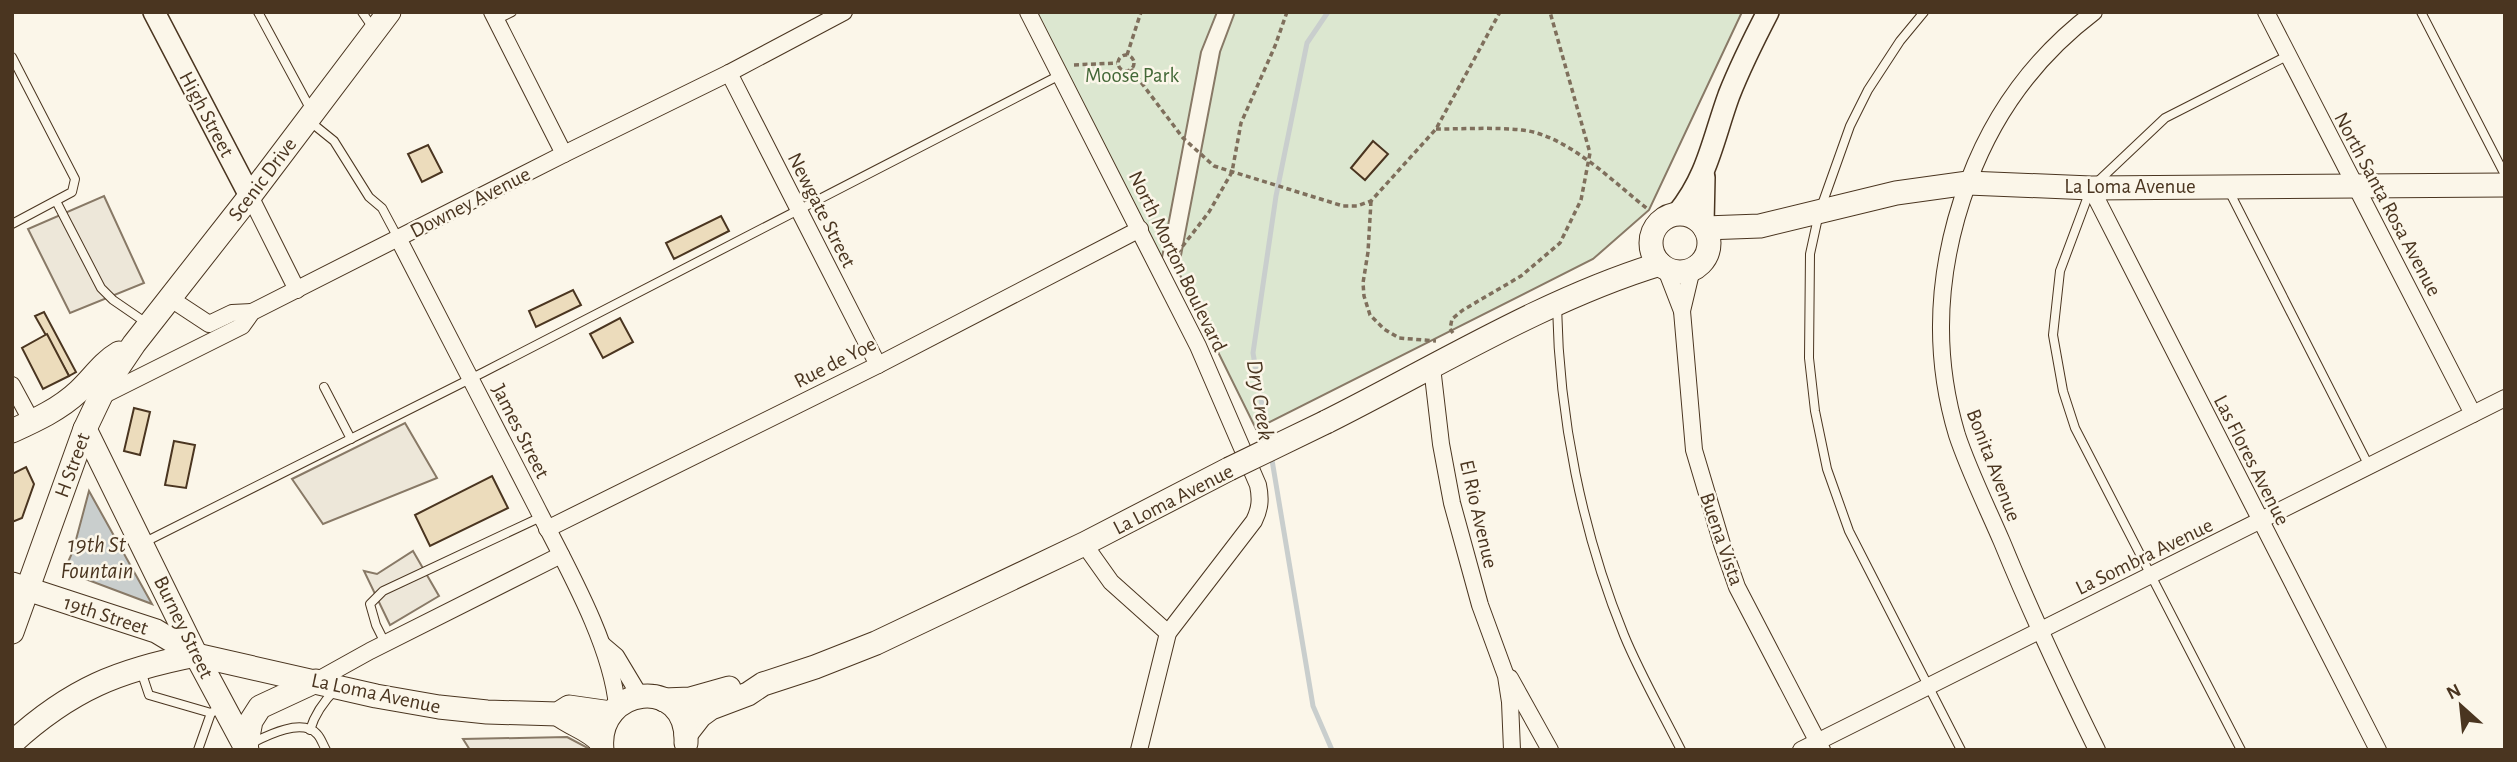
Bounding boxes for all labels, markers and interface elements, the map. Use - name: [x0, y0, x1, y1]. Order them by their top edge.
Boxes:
- park label: Moose Park: [1085, 65, 1179, 86]
- street label: High Street: [175, 68, 238, 161]
- street label: North Santa Rosa Avenue: [2330, 109, 2445, 300]
- street label: Scenic Drive: [224, 134, 300, 225]
- street label: Newgate Street: [784, 149, 860, 271]
- street label: Downey Avenue: [407, 163, 534, 242]
- street label: North Morton Boulevard: [1125, 167, 1231, 355]
- street label: La Loma Avenue: [2064, 176, 2196, 197]
- street label: Rue de Yoe: [791, 333, 880, 392]
- water label: Dry Creek: [1242, 358, 1277, 443]
- street label: James Street: [488, 381, 553, 482]
- street label: Las Flores Avenue: [2210, 392, 2293, 529]
- street label: Bonita Avenue: [1963, 406, 2025, 524]
- street label: H Street: [51, 430, 94, 500]
- street label: El Rio Avenue: [1456, 458, 1501, 570]
- street label: La Loma Avenue: [1110, 460, 1237, 539]
- street label: Buena Vista: [1696, 490, 1747, 589]
- street label: La Sombra Avenue: [2072, 514, 2216, 599]
- water label: 19th St Fountain: [61, 534, 133, 583]
- street label: Burney Street: [150, 573, 217, 682]
- street label: 19th Street: [61, 592, 151, 639]
- street label: La Loma Avenue: [309, 670, 442, 717]
- north arrow: [2426, 671, 2496, 741]
- text: N: [2444, 681, 2464, 704]

